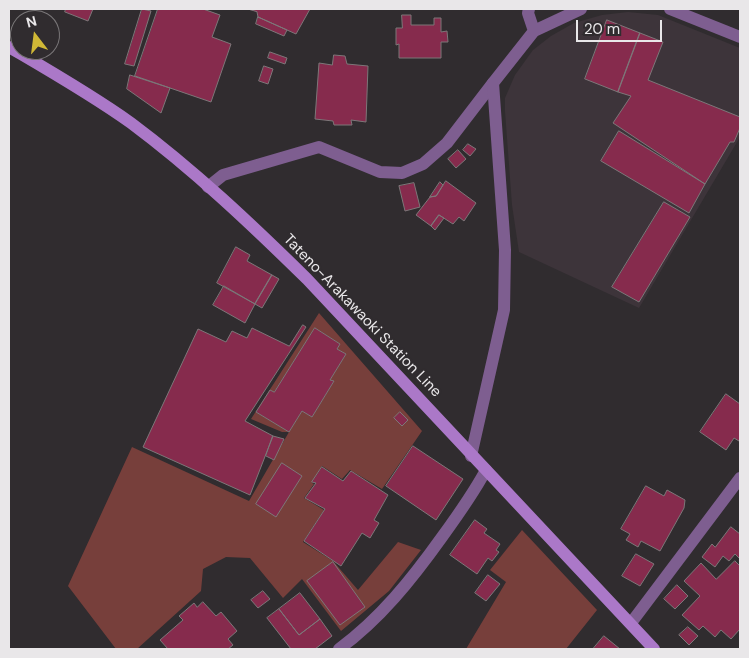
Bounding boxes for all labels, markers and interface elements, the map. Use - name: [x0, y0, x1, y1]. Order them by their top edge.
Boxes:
- north arrow: [10, 10, 60, 60]
- scale bar: [579, 10, 665, 42]
- text: N: [24, 11, 39, 31]
- text: 20 m: [584, 19, 620, 39]
- street label: Tateno-Arakawaoki Station Line: [279, 231, 445, 401]

